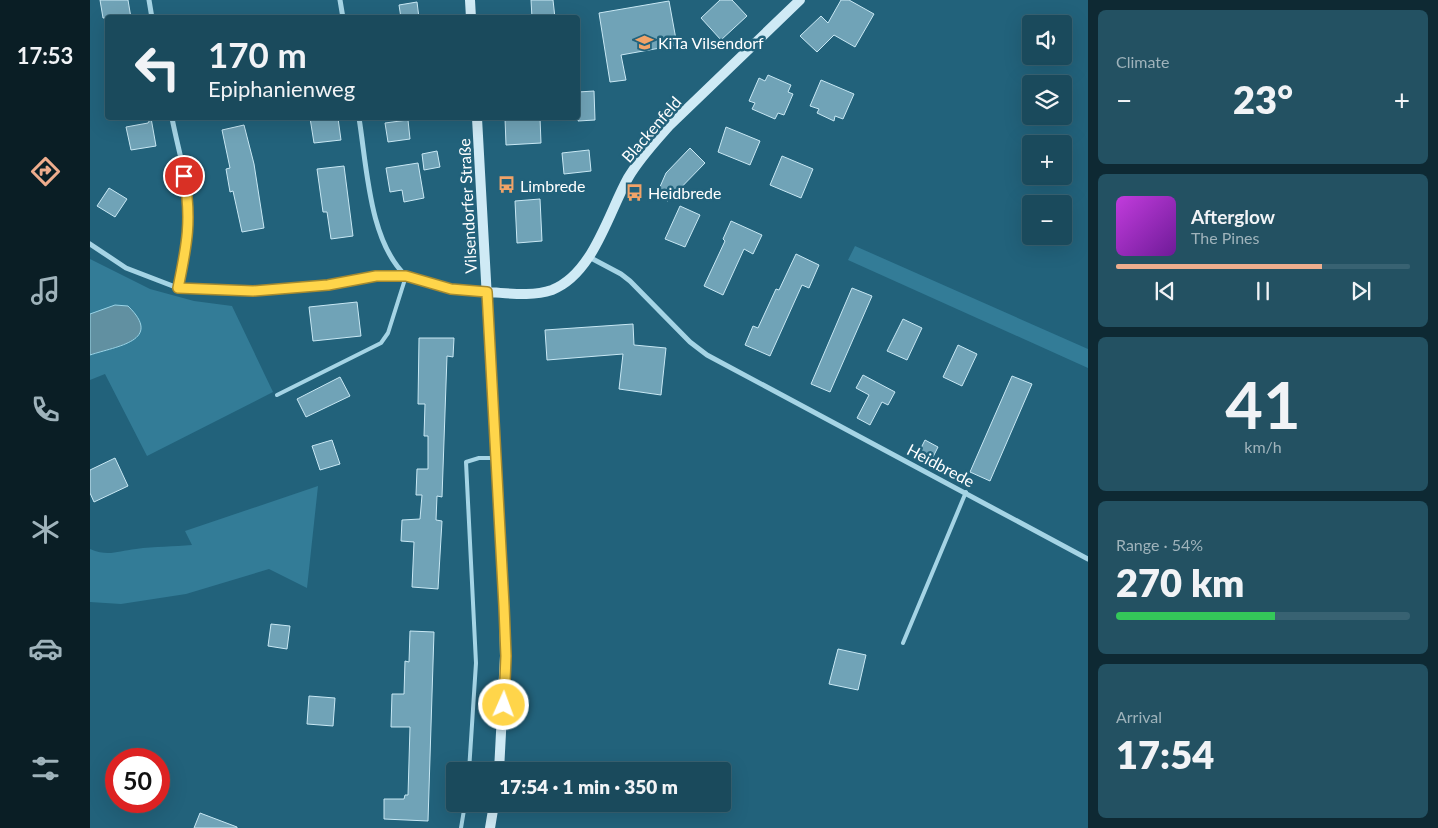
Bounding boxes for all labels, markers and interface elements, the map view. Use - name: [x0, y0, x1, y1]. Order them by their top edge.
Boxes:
- map controls: [1022, 15, 1072, 245]
- button: sound: [1022, 15, 1072, 65]
- school or university icon: KiTa Vilsendorf: [634, 32, 654, 52]
- text: 170 m: [208, 33, 307, 75]
- place label: KiTa Vilsendorf: [658, 33, 764, 52]
- icon: left: [125, 35, 190, 100]
- text: 17:53: [17, 42, 73, 69]
- text: Climate: [1116, 52, 1169, 71]
- text: Epiphanienweg: [208, 75, 355, 102]
- button: layers: [1022, 75, 1072, 125]
- text: 23°: [1233, 76, 1293, 122]
- text: −: [1116, 83, 1132, 117]
- text: +: [1394, 83, 1410, 117]
- street label: Blackenfeld: [617, 92, 685, 166]
- button: +: [1022, 135, 1072, 185]
- street label: Vilsendorfer Straße: [454, 138, 480, 274]
- icon: directions: [28, 154, 63, 189]
- pin: [163, 155, 205, 197]
- icon: arrive: [170, 162, 198, 190]
- bus stop icon: Limbrede: [496, 175, 516, 195]
- place label: Limbrede: [520, 176, 586, 195]
- bus stop icon: Heidbrede: [624, 182, 644, 202]
- place label: Heidbrede: [648, 183, 722, 202]
- button: −: [1022, 195, 1072, 245]
- text: Afterglow: [1191, 205, 1275, 228]
- text: The Pines: [1191, 228, 1260, 247]
- icon: music: [28, 273, 63, 308]
- icon: previous: [1151, 277, 1179, 305]
- icon: pause: [1249, 277, 1277, 305]
- icon: next: [1347, 277, 1375, 305]
- text: 41: [1225, 365, 1301, 443]
- icon: phone: [28, 392, 63, 427]
- text: km/h: [1244, 437, 1282, 456]
- street label: Heidbrede: [904, 439, 978, 491]
- icon: climate: [28, 512, 63, 547]
- text: Range · 54%: [1116, 535, 1203, 554]
- text: 270 km: [1116, 559, 1244, 605]
- icon: car: [28, 631, 63, 666]
- position arrow: [477, 678, 529, 730]
- text: Arrival: [1116, 707, 1162, 726]
- text: 17:54: [1116, 731, 1214, 777]
- speed limit sign: 50: [105, 748, 170, 813]
- icon: filters: [28, 751, 63, 786]
- text: 17:54 · 1 min · 350 m: [499, 775, 678, 798]

